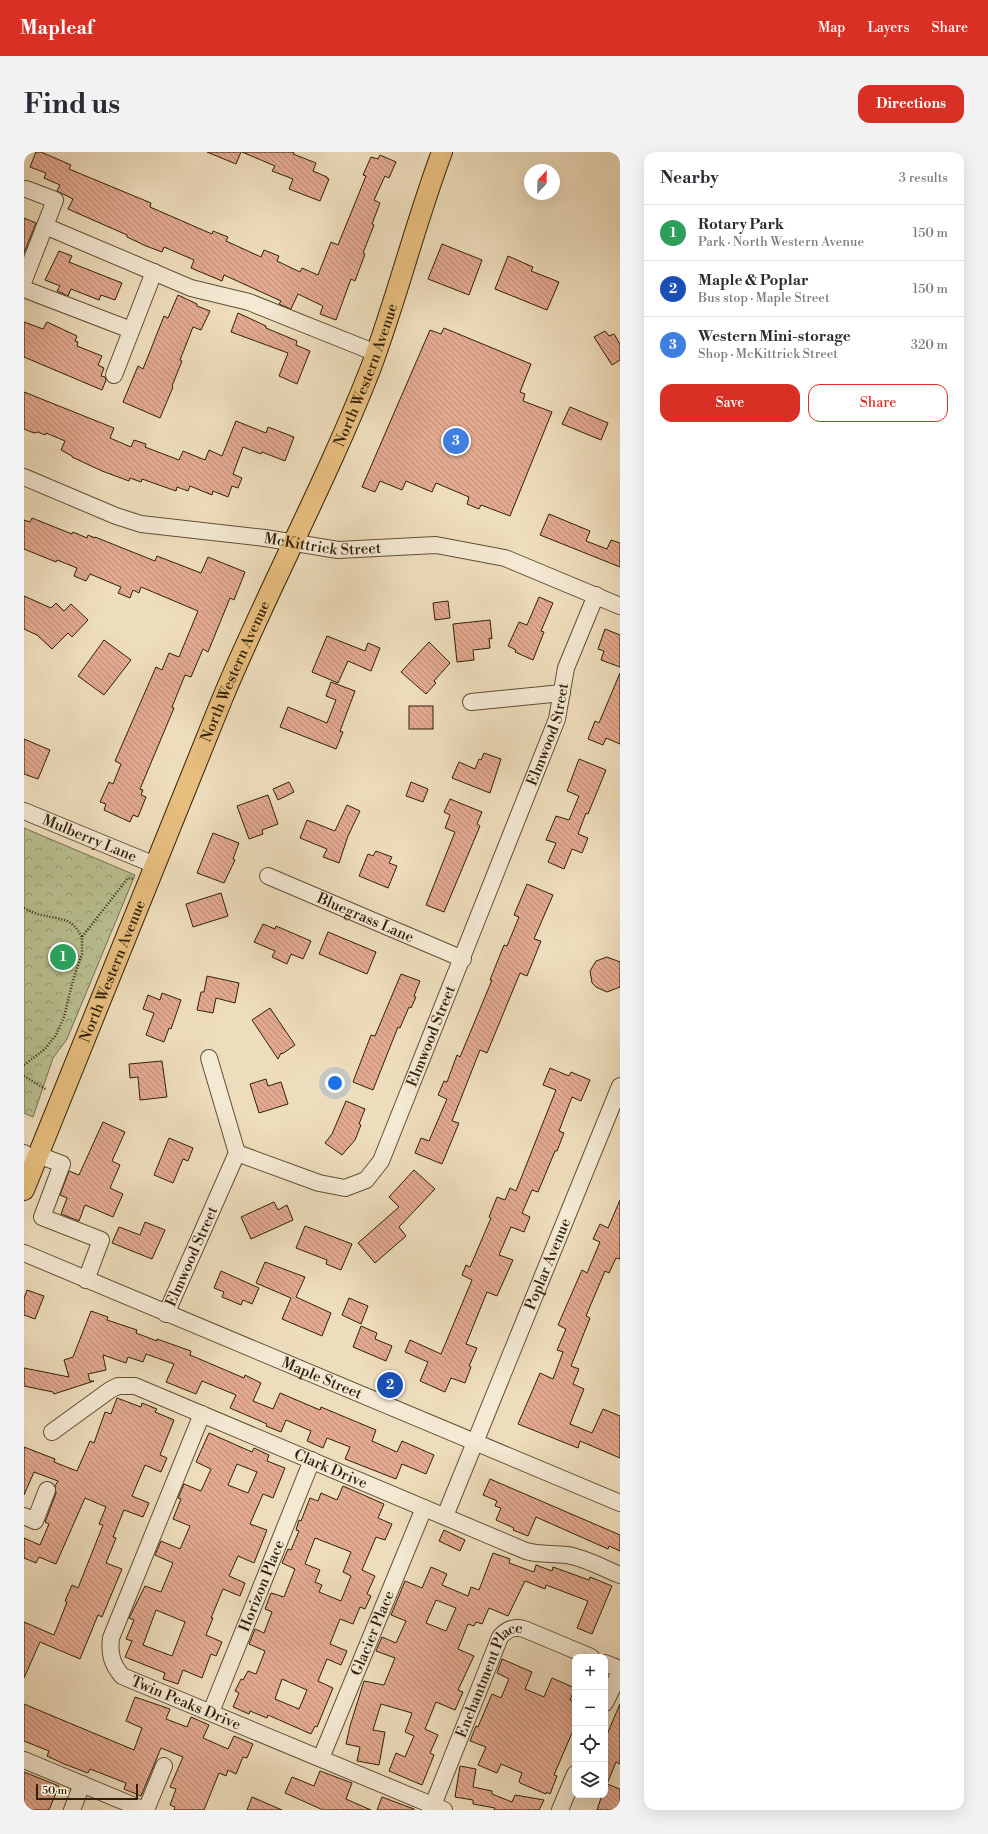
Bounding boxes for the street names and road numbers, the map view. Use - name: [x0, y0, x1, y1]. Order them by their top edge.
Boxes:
- street label: North Western Avenue: [330, 301, 402, 450]
- street label: McKittrick Street: [262, 529, 382, 560]
- street label: North Western Avenue: [197, 598, 275, 745]
- street label: Elmwood Street: [522, 681, 573, 789]
- street label: Mulberry Lane: [39, 811, 140, 866]
- street label: Bluegrass Lane: [313, 889, 417, 947]
- street label: North Western Avenue: [76, 897, 150, 1045]
- street label: Elmwood Street: [403, 982, 460, 1090]
- street label: Elmwood Street: [162, 1203, 223, 1310]
- street label: Poplar Avenue: [521, 1216, 575, 1313]
- street label: Maple Street: [279, 1353, 365, 1404]
- street label: Clark Drive: [291, 1445, 370, 1493]
- street label: Horizon Place: [235, 1537, 289, 1635]
- street label: Glacier Place: [347, 1588, 399, 1679]
- street label: Enchantment Place: [452, 1619, 524, 1741]
- street label: Twin Peaks Drive: [128, 1672, 244, 1734]

